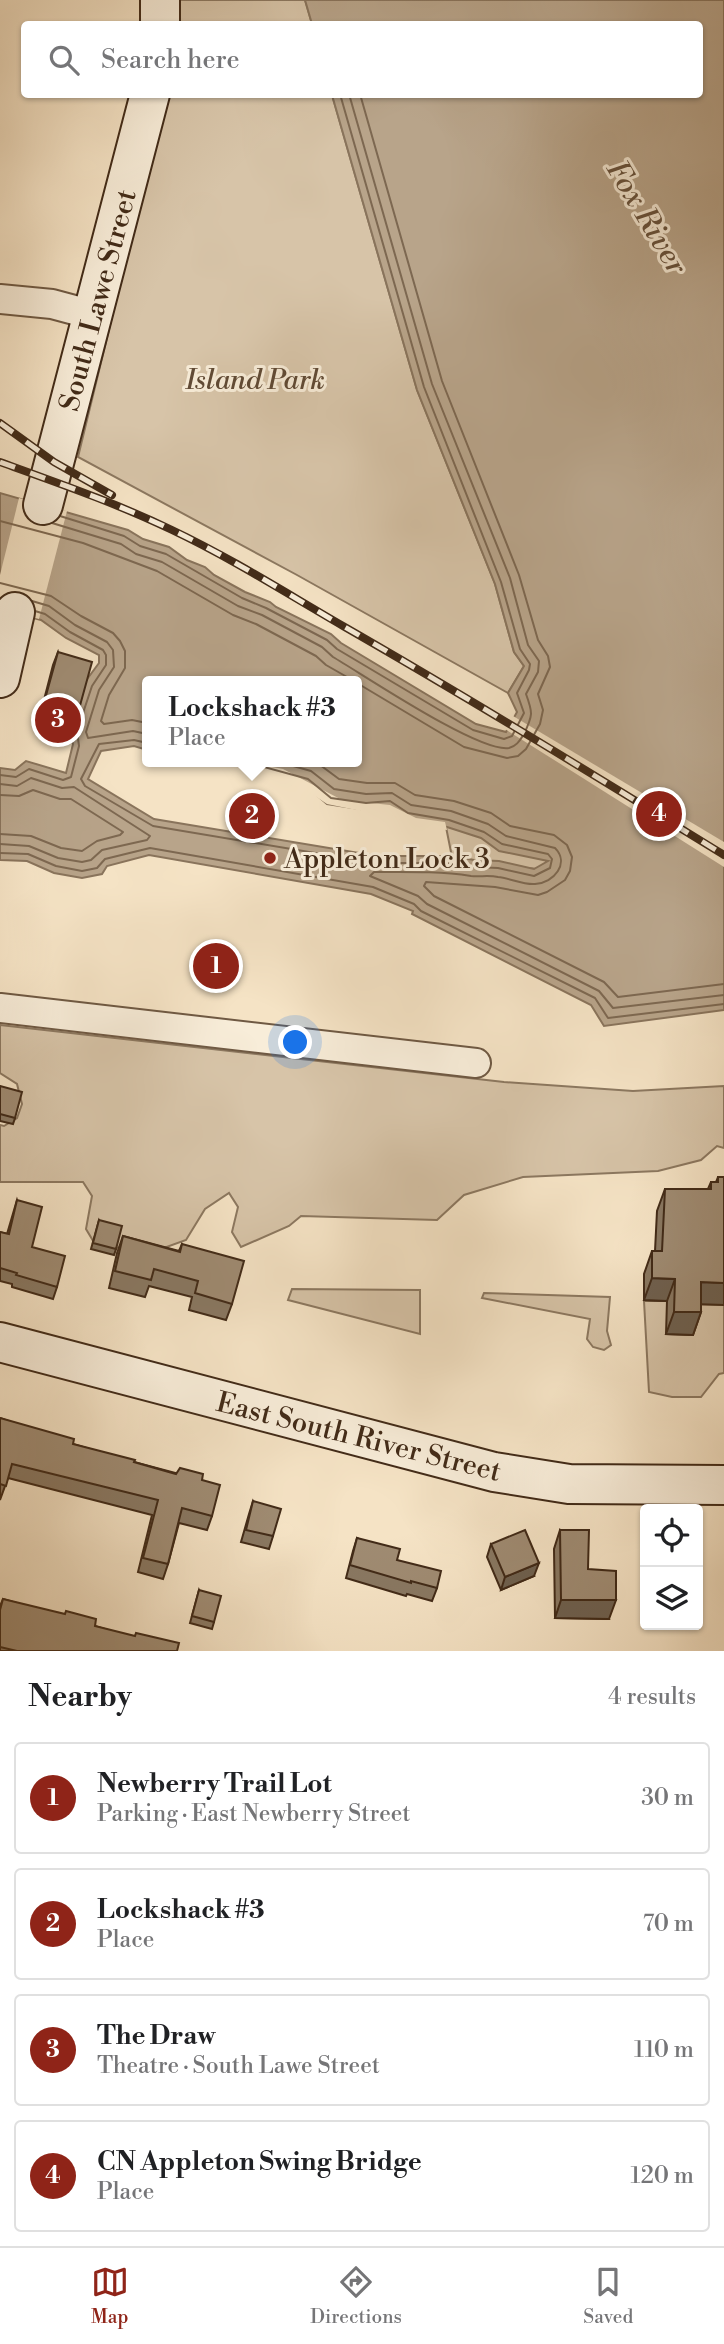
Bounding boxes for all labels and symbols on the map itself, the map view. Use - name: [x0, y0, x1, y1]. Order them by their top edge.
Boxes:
- water label: Fox River: [597, 153, 696, 283]
- street label: South Lawe Street: [52, 186, 145, 415]
- park label: Island Park: [184, 363, 325, 398]
- pin: 3: [35, 694, 81, 746]
- pin: 4: [636, 788, 682, 840]
- pin: 2: [229, 790, 275, 842]
- place label: Appleton Lock 3: [283, 842, 490, 877]
- marker: Appleton Lock 3: [262, 850, 278, 866]
- pin: 1: [193, 940, 239, 992]
- your location: [278, 1025, 312, 1059]
- street label: East South River Street: [213, 1385, 505, 1490]

